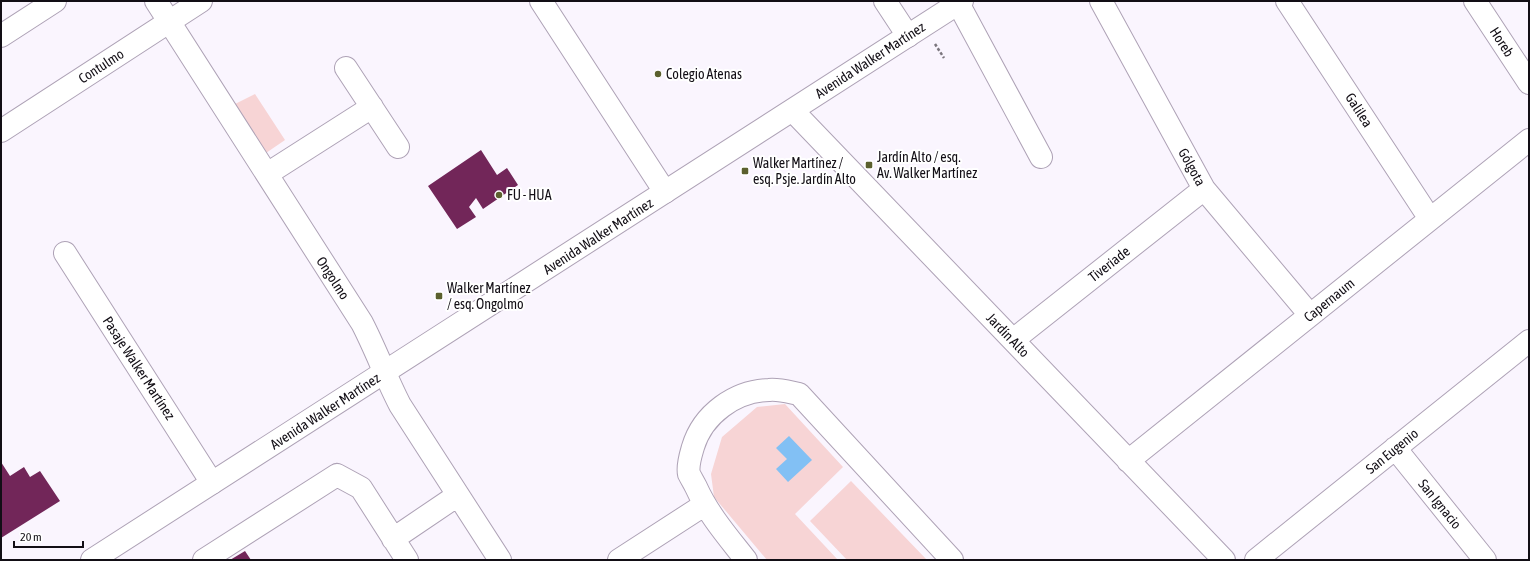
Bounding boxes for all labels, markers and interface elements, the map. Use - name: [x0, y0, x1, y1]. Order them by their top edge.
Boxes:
- street label: Avenida Walker Martínez: [812, 19, 928, 101]
- street label: Horeb: [1487, 24, 1518, 60]
- street label: Contulmo: [75, 45, 127, 87]
- place label: Colegio Atenas: [666, 66, 742, 82]
- marker: Colegio Atenas: [653, 69, 663, 79]
- street label: Galilea: [1342, 90, 1376, 130]
- street label: Gólgota: [1175, 145, 1209, 189]
- place label: Jardín Alto / esq. Av. Walker Martínez: [877, 149, 977, 181]
- place label: Walker Martínez / esq. Psje. Jardín Alto: [753, 155, 856, 187]
- marker: Jardín Alto / esq. Av. Walker Martínez: [864, 160, 874, 170]
- marker: Walker Martínez / esq. Psje. Jardín Alto: [740, 166, 750, 176]
- place label: FU - HUA: [507, 187, 552, 203]
- marker: FU - HUA: [494, 190, 504, 200]
- street label: Avenida Walker Martínez: [540, 195, 656, 277]
- street label: Tiveriade: [1085, 243, 1133, 285]
- street label: Ongolmo: [313, 254, 353, 302]
- street label: Capernaum: [1301, 275, 1357, 325]
- place label: Walker Martínez / esq. Ongolmo: [447, 280, 531, 312]
- marker: Walker Martínez / esq. Ongolmo: [434, 291, 444, 301]
- street label: Jardín Alto: [983, 310, 1033, 360]
- street label: Pasaje Walker Martínez: [100, 313, 178, 423]
- street label: Avenida Walker Martínez: [267, 370, 383, 452]
- street label: San Eugenio: [1363, 425, 1421, 477]
- street label: San Ignacio: [1415, 476, 1465, 532]
- scale bar: [14, 523, 83, 549]
- text: 20 m: [20, 530, 42, 544]

